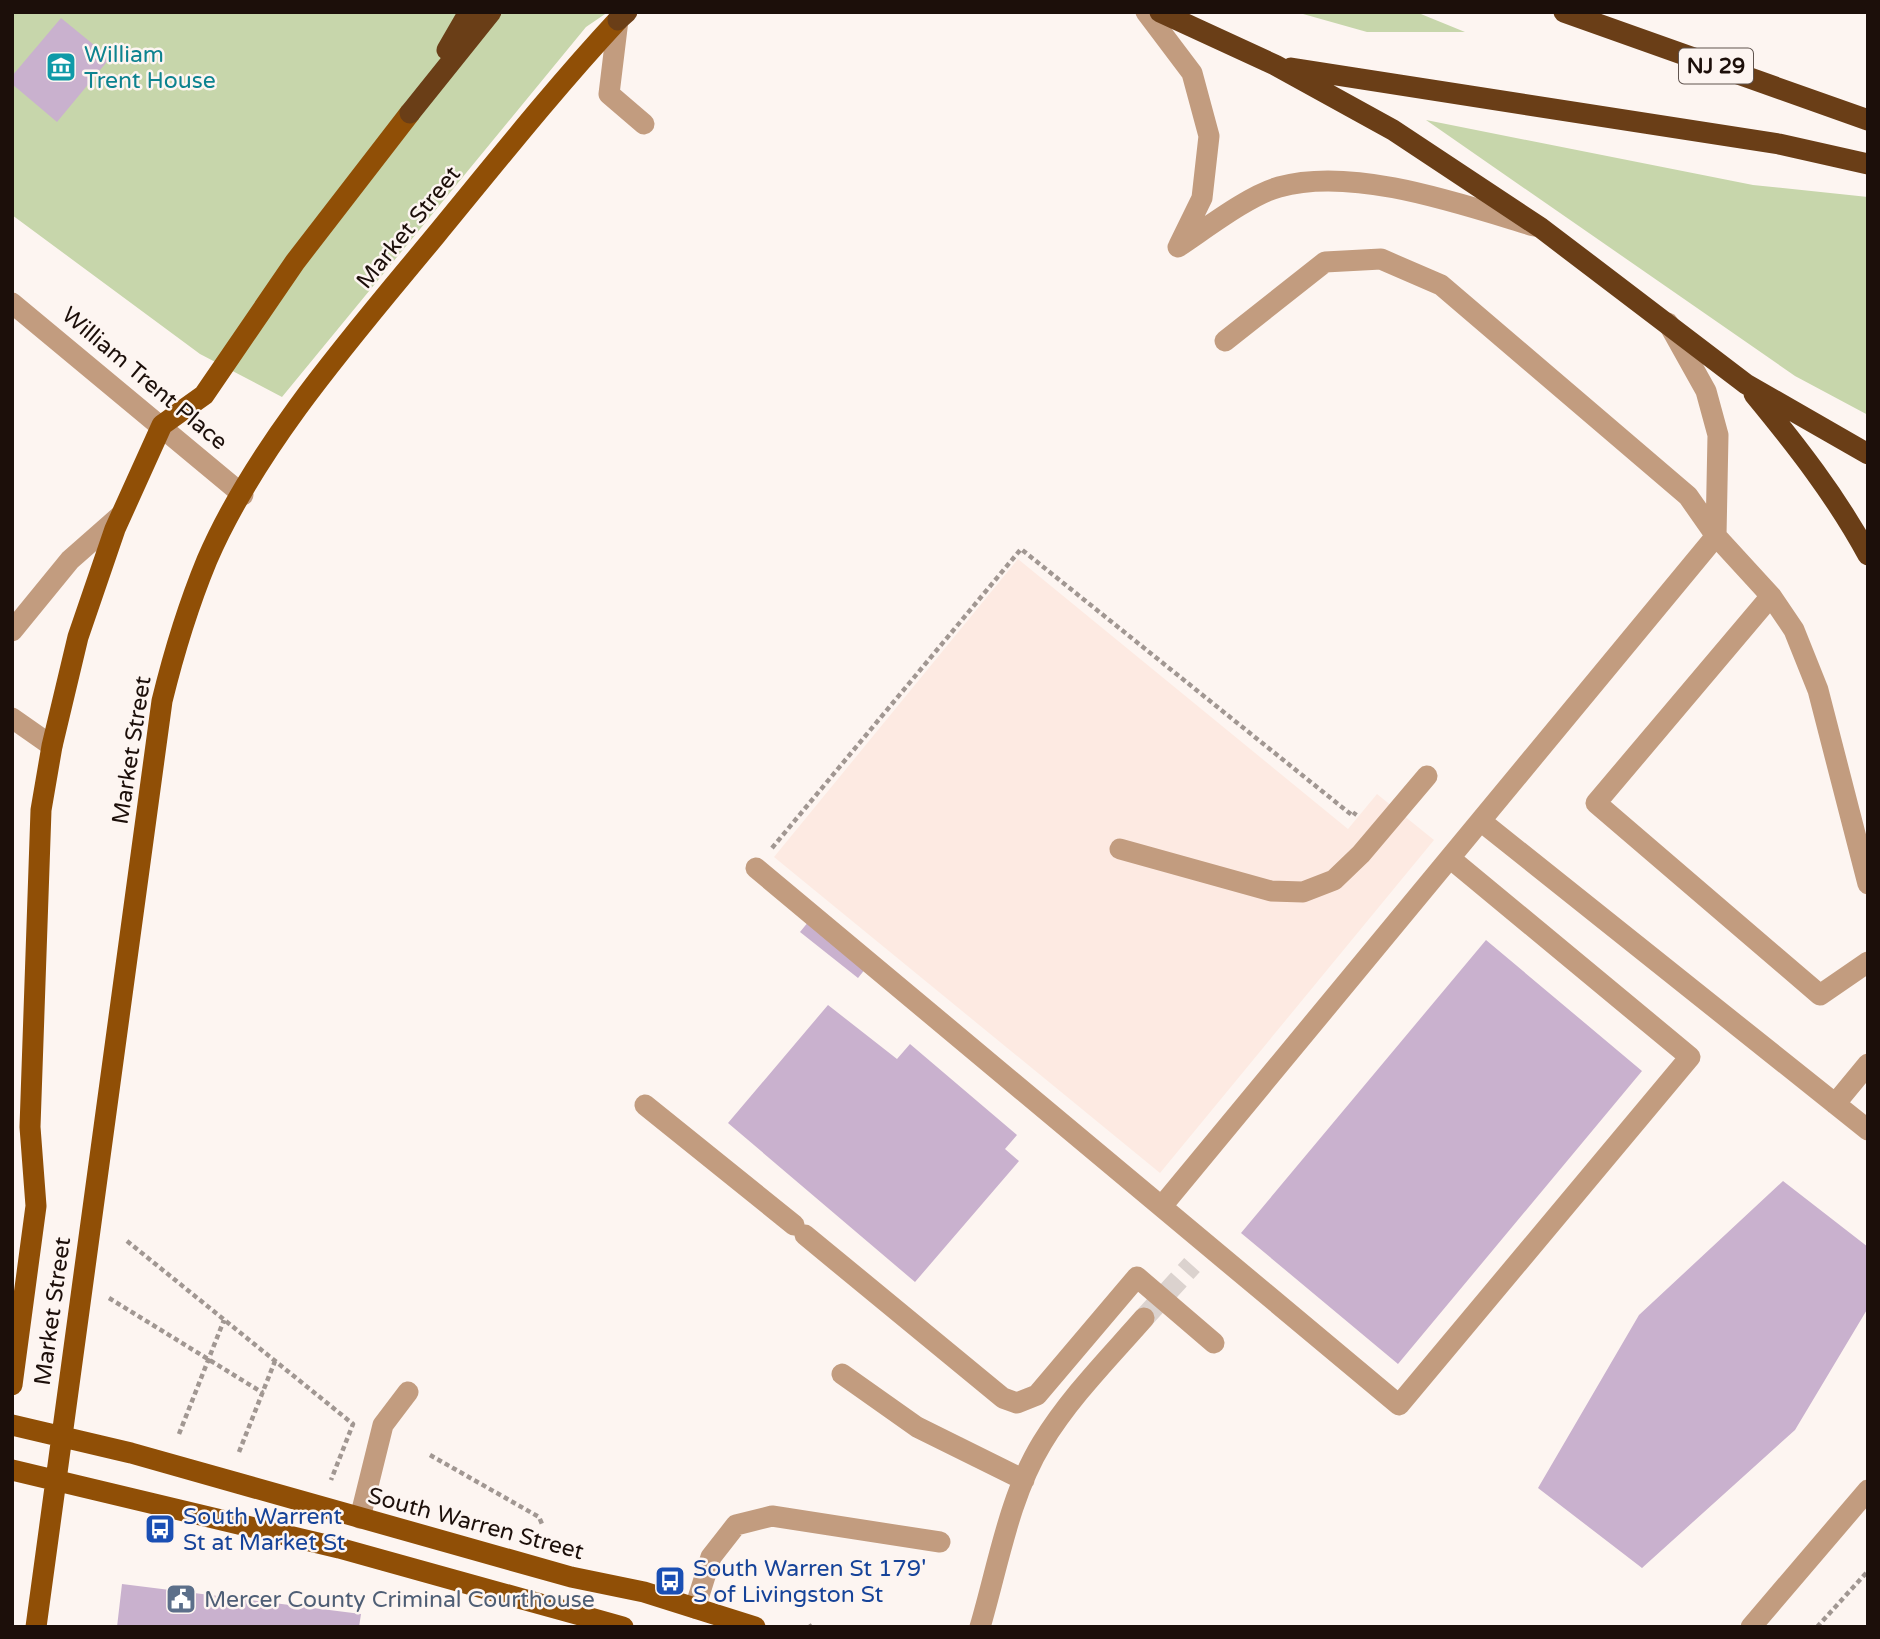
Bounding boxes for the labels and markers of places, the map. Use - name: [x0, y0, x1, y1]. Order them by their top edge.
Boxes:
- place label: William Trent House: [84, 41, 216, 95]
- museum icon: William Trent House: [44, 50, 78, 84]
- place label: South Warrent St at Market St: [183, 1503, 346, 1557]
- bus stop icon: South Warrent St at Market St: [143, 1512, 177, 1546]
- place label: South Warren St 179' S of Livingston St: [693, 1555, 926, 1609]
- bus stop icon: South Warren St 179' S of Livingston St: [653, 1564, 687, 1598]
- public building icon: Mercer County Criminal Courthouse: [164, 1582, 198, 1616]
- place label: Mercer County Criminal Courthouse: [204, 1586, 595, 1614]

